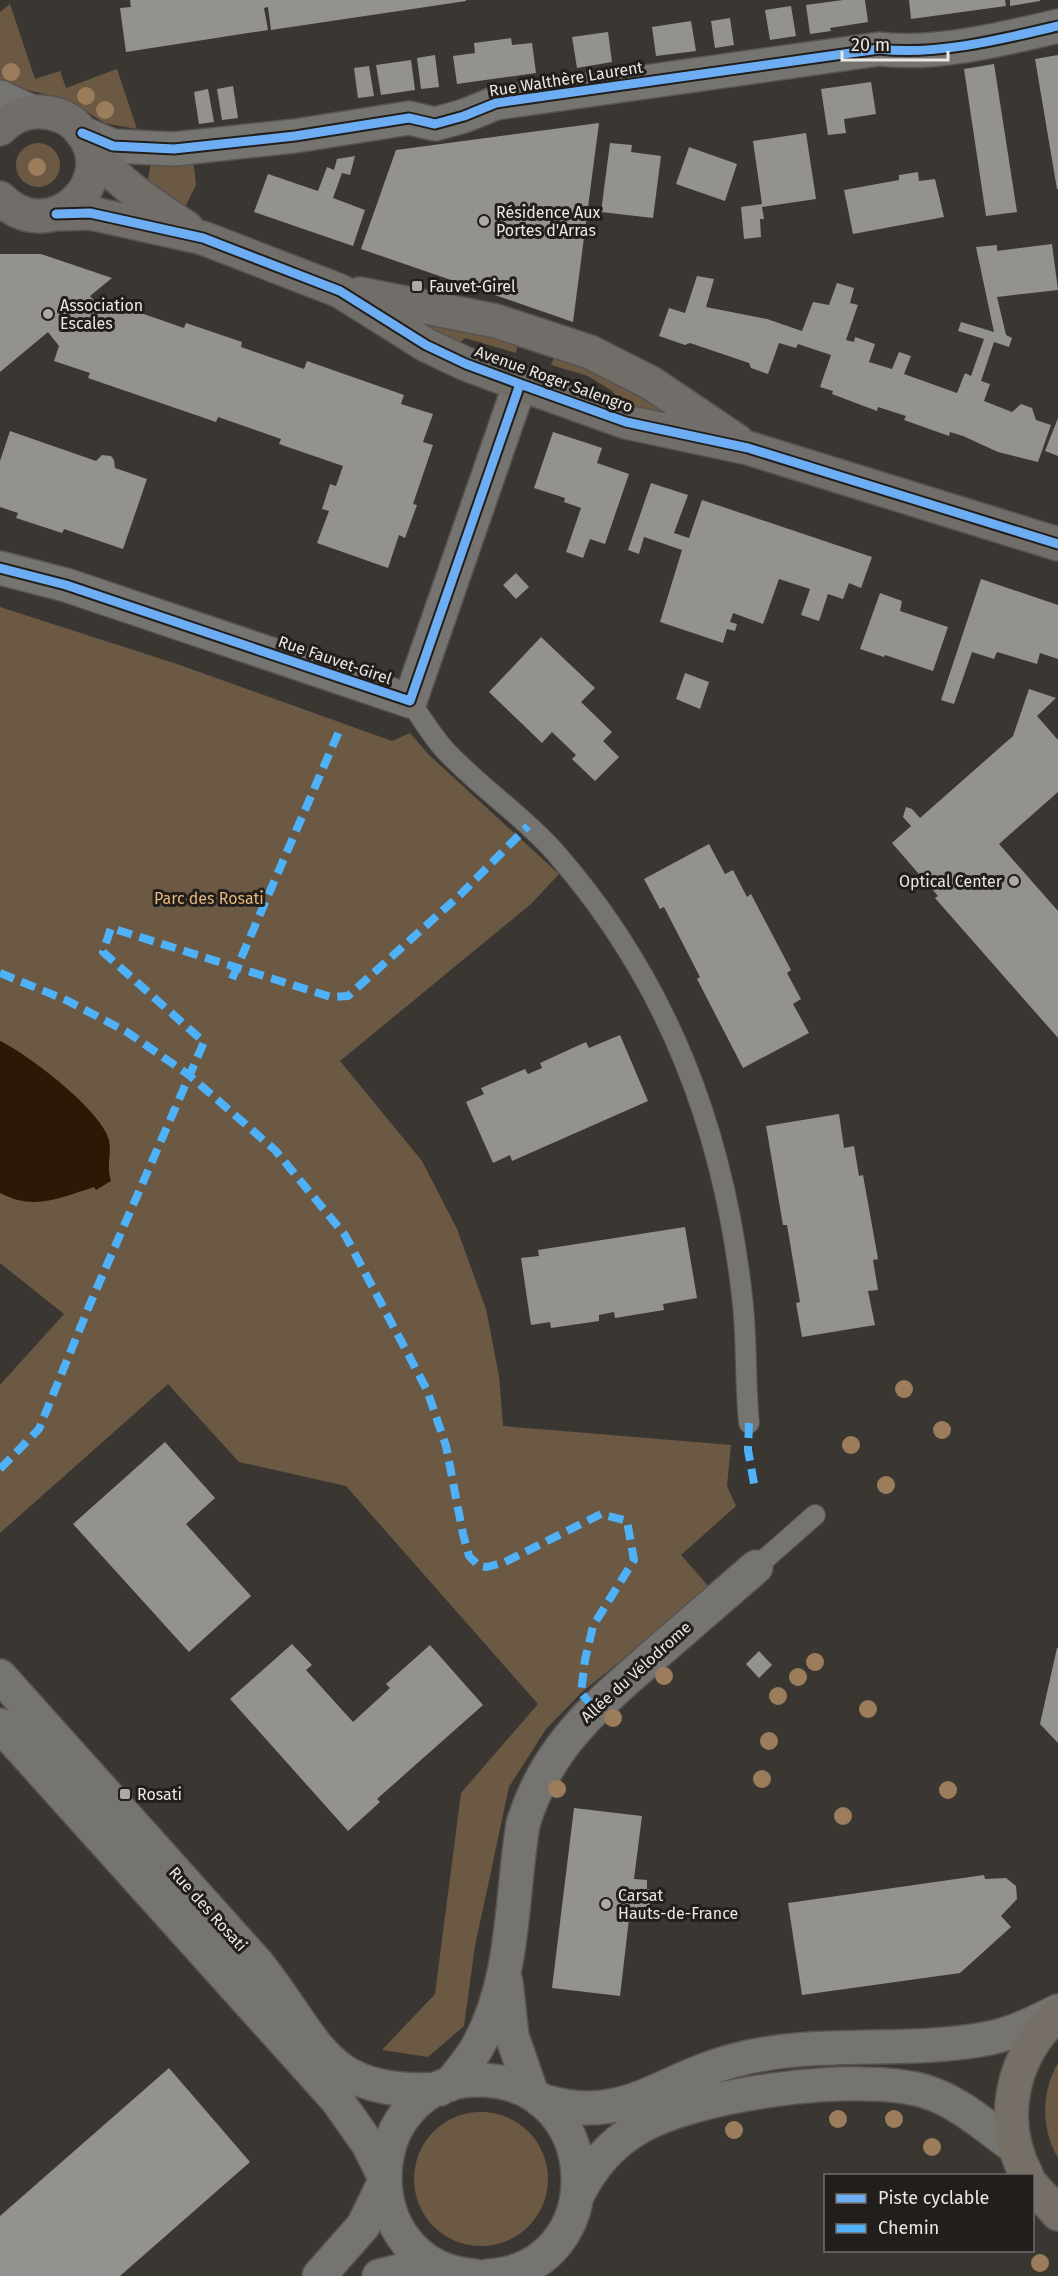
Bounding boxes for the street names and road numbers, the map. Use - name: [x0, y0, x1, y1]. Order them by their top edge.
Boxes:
- street label: Rue Walthère Laurent: [488, 57, 645, 101]
- street label: Avenue Roger Salengro: [472, 342, 636, 416]
- street label: Rue Fauvet-Girel: [276, 632, 394, 688]
- street label: Allée du Vélodrome: [577, 1618, 695, 1726]
- street label: Rue des Rosati: [165, 1863, 251, 1955]

